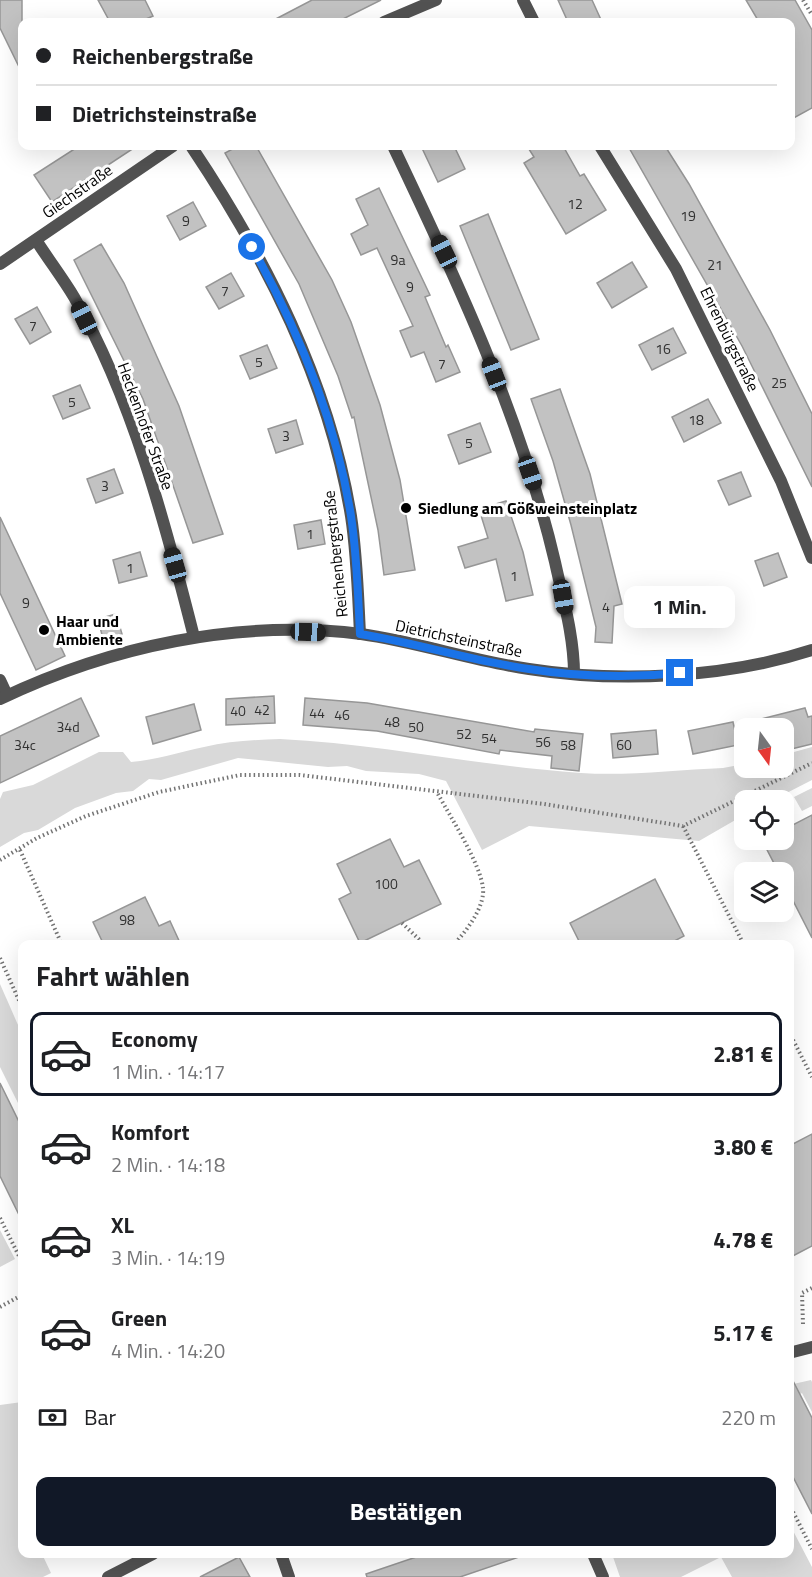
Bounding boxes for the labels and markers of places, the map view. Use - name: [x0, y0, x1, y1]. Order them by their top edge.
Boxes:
- place label: Siedlung am Gößweinsteinplatz: [418, 496, 637, 520]
- marker: Siedlung am Gößweinsteinplatz: [399, 501, 413, 515]
- place label: Haar und Ambiente: [56, 609, 123, 651]
- marker: Haar und Ambiente: [37, 623, 51, 637]

